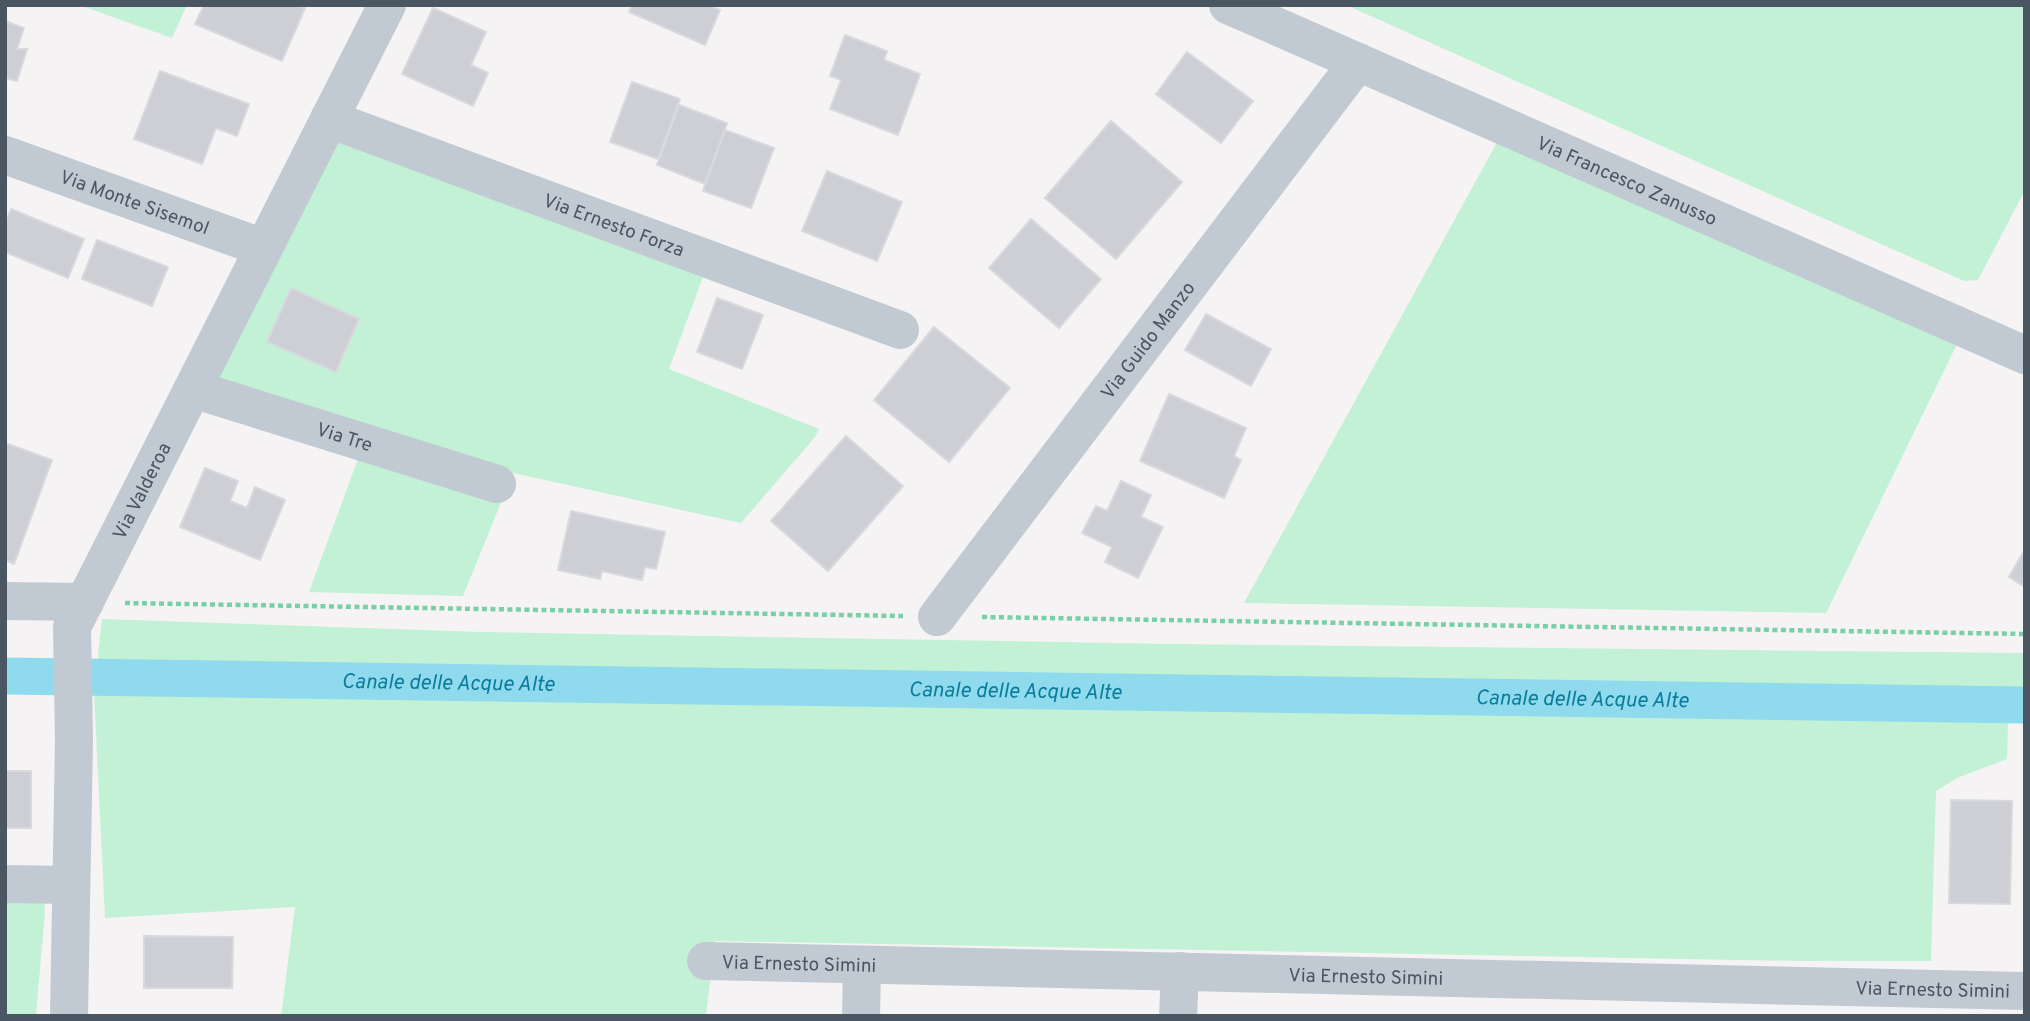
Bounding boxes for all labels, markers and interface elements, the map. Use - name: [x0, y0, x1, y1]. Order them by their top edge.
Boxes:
- street label: Via Francesco Zanusso: [1532, 132, 1720, 232]
- street label: Via Monte Sisemol: [56, 166, 212, 241]
- street label: Via Ernesto Forza: [540, 189, 687, 263]
- street label: Via Guido Manzo: [1097, 277, 1201, 405]
- street label: Via Tre: [313, 418, 375, 458]
- street label: Via Valderoa: [108, 439, 178, 544]
- water label: Canale delle Acque Alte: [341, 669, 556, 699]
- water label: Canale delle Acque Alte: [908, 677, 1123, 707]
- water label: Canale delle Acque Alte: [1475, 685, 1690, 715]
- street label: Via Ernesto Simini: [721, 951, 877, 979]
- street label: Via Ernesto Simini: [1288, 964, 1443, 992]
- street label: Via Ernesto Simini: [1855, 977, 2010, 1005]

